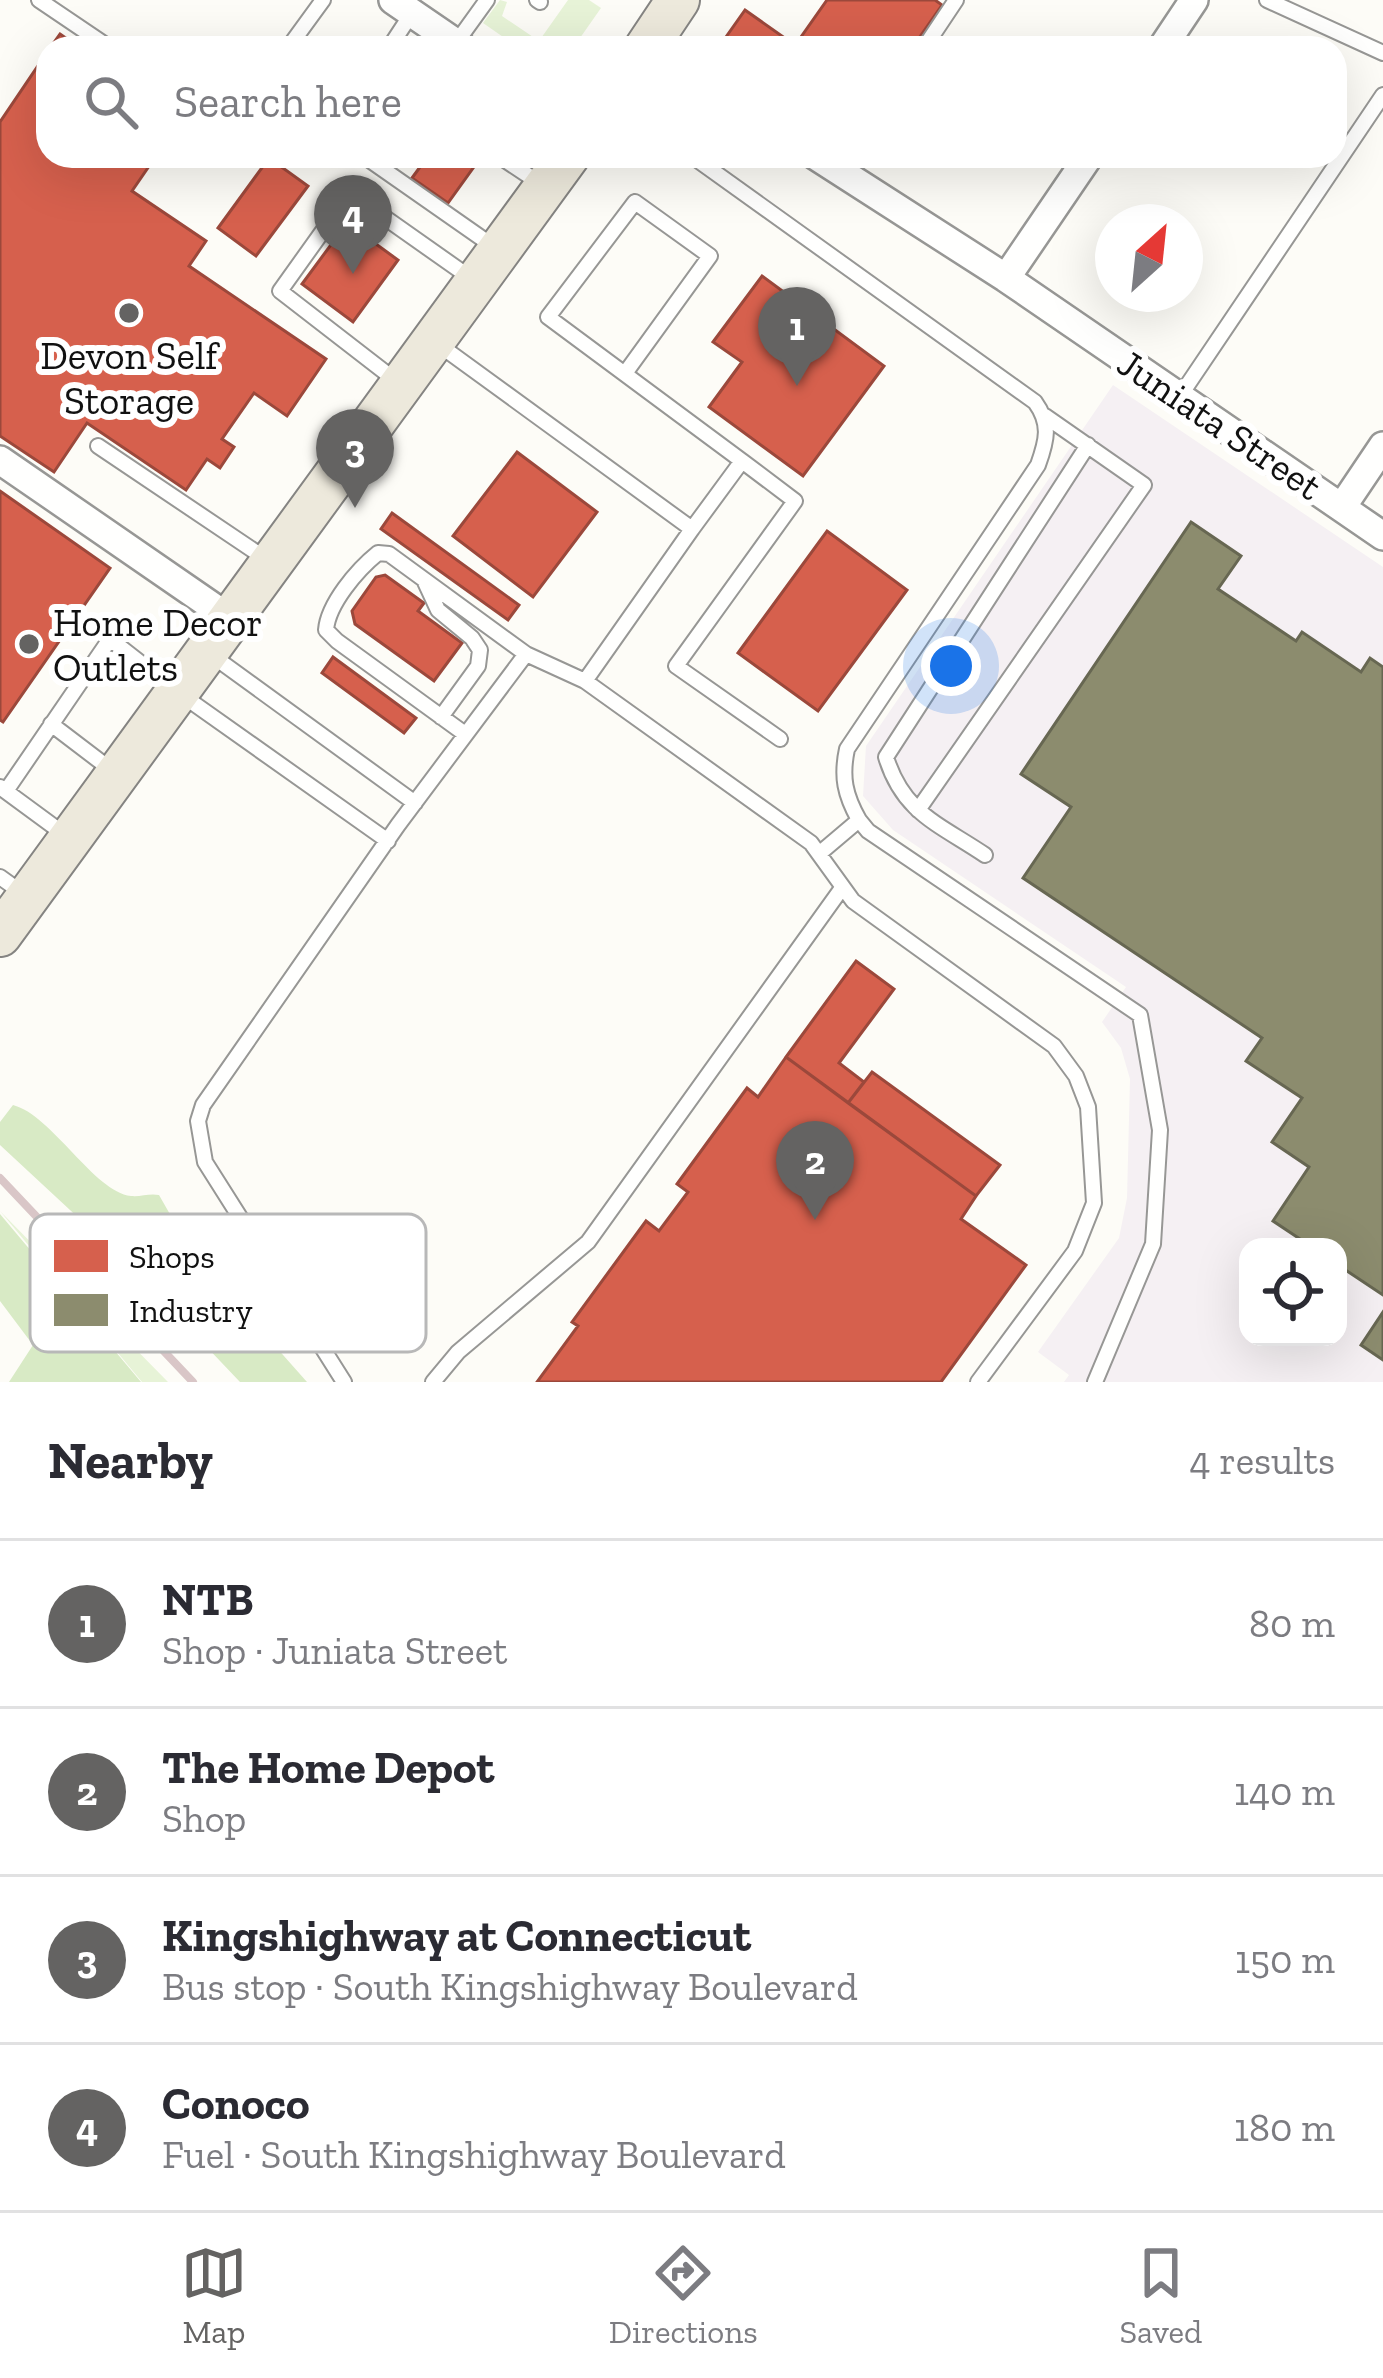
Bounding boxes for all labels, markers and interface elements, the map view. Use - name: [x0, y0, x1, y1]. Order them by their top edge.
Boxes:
- search box: [36, 36, 1347, 168]
- icon: search: [78, 69, 144, 135]
- text: Search here: [174, 75, 402, 129]
- pin: 4: [314, 175, 392, 274]
- north arrow: [1095, 204, 1203, 312]
- pin: 1: [758, 287, 836, 386]
- marker: Devon Self Storage: [116, 300, 142, 326]
- place label: Devon Self Storage: [40, 332, 220, 424]
- street label: Juniata Street: [1109, 339, 1331, 510]
- pin: 3: [316, 409, 394, 508]
- place label: Home Decor Outlets: [53, 599, 263, 691]
- marker: Home Decor Outlets: [16, 631, 42, 657]
- your location: [921, 636, 981, 696]
- pin: 2: [776, 1121, 854, 1220]
- legend: [30, 1214, 426, 1352]
- text: Shops: [129, 1237, 215, 1276]
- map controls: [1239, 1238, 1347, 1346]
- button: locate: [1239, 1238, 1347, 1346]
- text: Industry: [129, 1291, 253, 1330]
- text: Nearby: [48, 1430, 213, 1491]
- text: 4 results: [1190, 1437, 1335, 1484]
- text: NTB: [162, 1573, 254, 1627]
- text: 1: [79, 1600, 95, 1647]
- text: 80 m: [1249, 1600, 1335, 1647]
- text: Shop · Juniata Street: [162, 1627, 508, 1674]
- text: The Home Depot: [162, 1741, 494, 1795]
- text: 2: [77, 1768, 97, 1815]
- text: 140 m: [1234, 1768, 1335, 1815]
- text: Shop: [162, 1795, 246, 1842]
- text: Kingshighway at Connecticut: [162, 1909, 751, 1963]
- text: 3: [77, 1936, 97, 1983]
- text: 150 m: [1235, 1936, 1335, 1983]
- text: Bus stop · South Kingshighway Boulevard: [162, 1963, 858, 2010]
- text: Conoco: [162, 2077, 309, 2131]
- text: 4: [76, 2104, 98, 2151]
- text: 180 m: [1234, 2104, 1335, 2151]
- text: Fuel · South Kingshighway Boulevard: [162, 2131, 786, 2178]
- tab: Map: [181, 2240, 247, 2351]
- tab: Directions: [609, 2240, 758, 2351]
- tab: Saved: [1119, 2240, 1202, 2351]

